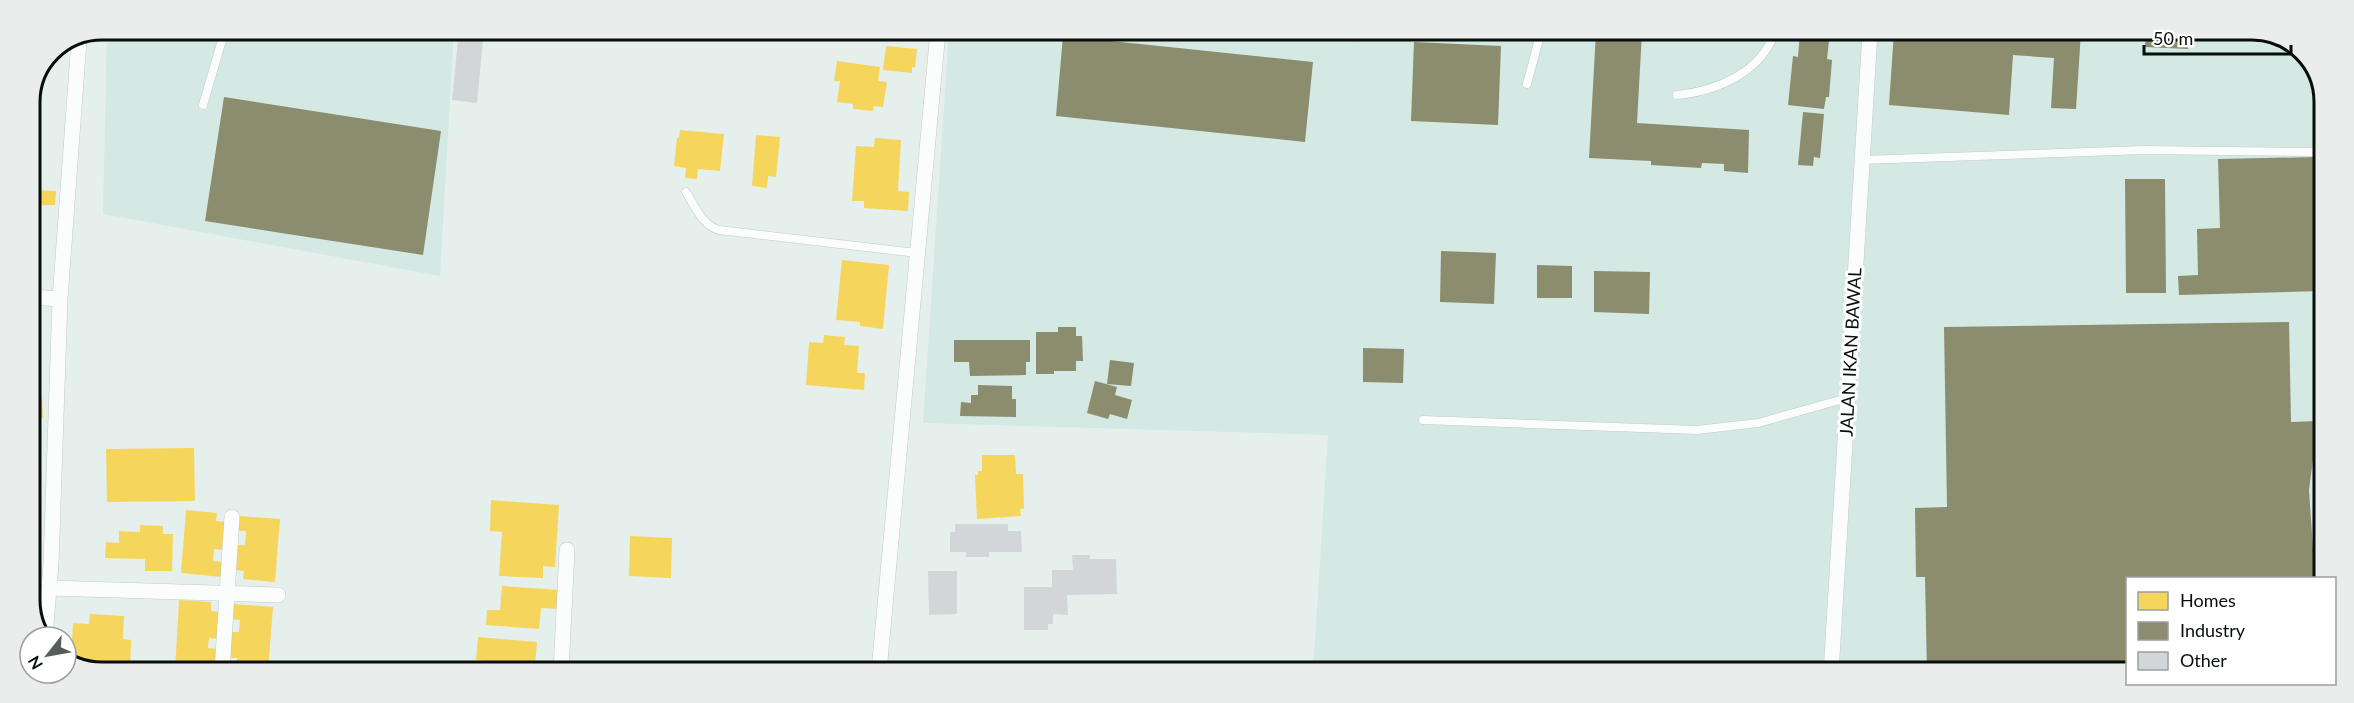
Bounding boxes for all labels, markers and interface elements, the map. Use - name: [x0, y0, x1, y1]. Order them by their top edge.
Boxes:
- scale bar: [2144, 18, 2291, 56]
- text: 50 m: [2153, 27, 2193, 49]
- street label: JALAN IKAN BAWAL: [1835, 267, 1865, 437]
- legend: [2126, 577, 2336, 685]
- text: Homes: [2180, 589, 2236, 611]
- text: Industry: [2180, 619, 2246, 641]
- north arrow: [18, 625, 78, 685]
- text: Other: [2180, 649, 2227, 671]
- text: N: [23, 653, 46, 673]

